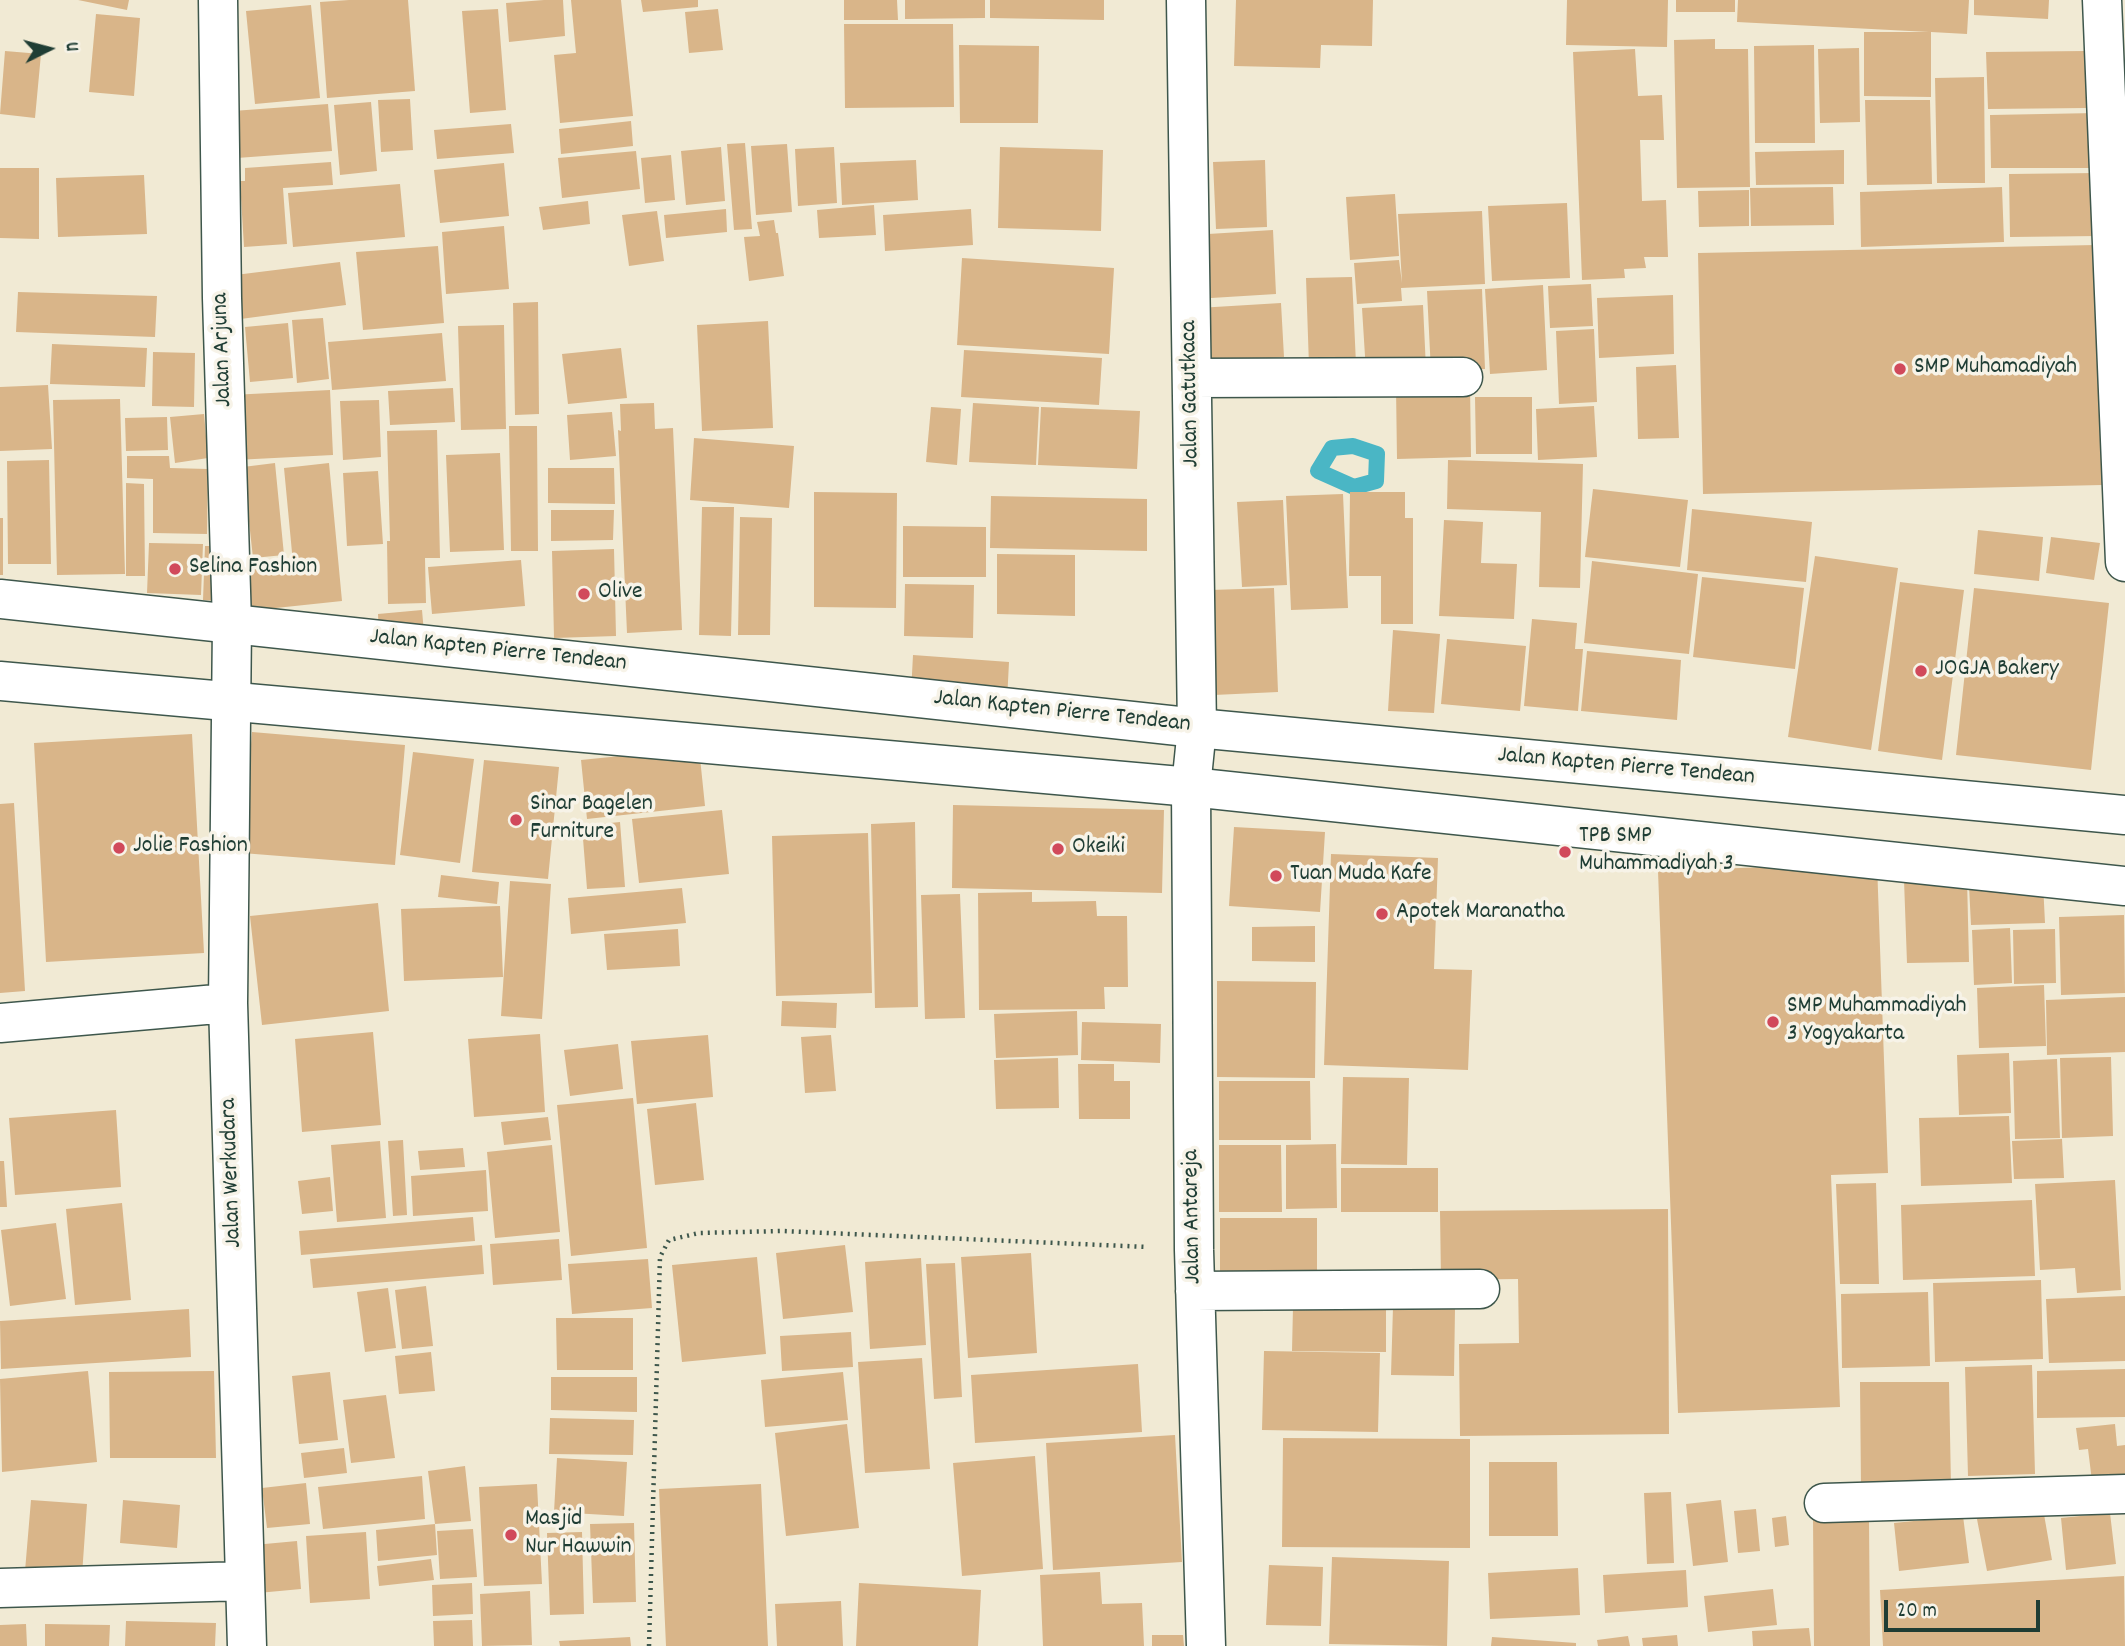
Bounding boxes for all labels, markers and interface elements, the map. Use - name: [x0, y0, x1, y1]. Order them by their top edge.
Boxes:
- north arrow: [14, 14, 84, 84]
- text: U: [56, 41, 84, 53]
- street label: Jalan Arjuna: [208, 292, 240, 408]
- street label: Jalan Gatutkaca: [1176, 320, 1208, 468]
- place label: SMP Muhamadiyah: [1914, 355, 2077, 383]
- marker: SMP Muhamadiyah: [1892, 361, 1908, 377]
- place label: Selina Fashion: [189, 555, 317, 583]
- marker: Selina Fashion: [167, 561, 183, 577]
- place label: Olive: [598, 580, 642, 608]
- marker: Olive: [576, 586, 592, 602]
- street label: Jalan Kapten Pierre Tendean: [368, 624, 628, 680]
- place label: JOGJA Bakery: [1935, 657, 2059, 685]
- marker: JOGJA Bakery: [1913, 663, 1929, 679]
- street label: Jalan Kapten Pierre Tendean: [932, 685, 1192, 741]
- street label: Jalan Kapten Pierre Tendean: [1496, 742, 1756, 794]
- place label: Sinar Bagelen Furniture: [530, 792, 653, 848]
- marker: Sinar Bagelen Furniture: [508, 812, 524, 828]
- place label: TPB SMP Muhammadiyah 3: [1579, 824, 1734, 880]
- place label: Jolie Fashion: [133, 834, 248, 862]
- place label: Okeiki: [1072, 835, 1125, 863]
- marker: Jolie Fashion: [111, 840, 127, 856]
- marker: Okeiki: [1050, 841, 1066, 857]
- marker: TPB SMP Muhammadiyah 3: [1557, 844, 1573, 860]
- place label: Tuan Muda Kafe: [1290, 862, 1432, 890]
- marker: Tuan Muda Kafe: [1268, 868, 1284, 884]
- place label: Apotek Maranatha: [1396, 900, 1565, 928]
- marker: Apotek Maranatha: [1374, 906, 1390, 922]
- place label: SMP Muhammadiyah 3 Yogyakarta: [1787, 994, 1967, 1050]
- marker: SMP Muhammadiyah 3 Yogyakarta: [1765, 1014, 1781, 1030]
- street label: Jalan Werkudara: [216, 1098, 250, 1248]
- street label: Jalan Antareja: [1178, 1149, 1210, 1285]
- place label: Masjid Nur Hawwin: [525, 1507, 632, 1563]
- marker: Masjid Nur Hawwin: [503, 1527, 519, 1543]
- scale bar: [1887, 1586, 2043, 1630]
- text: 20 m: [1897, 1597, 1937, 1627]

